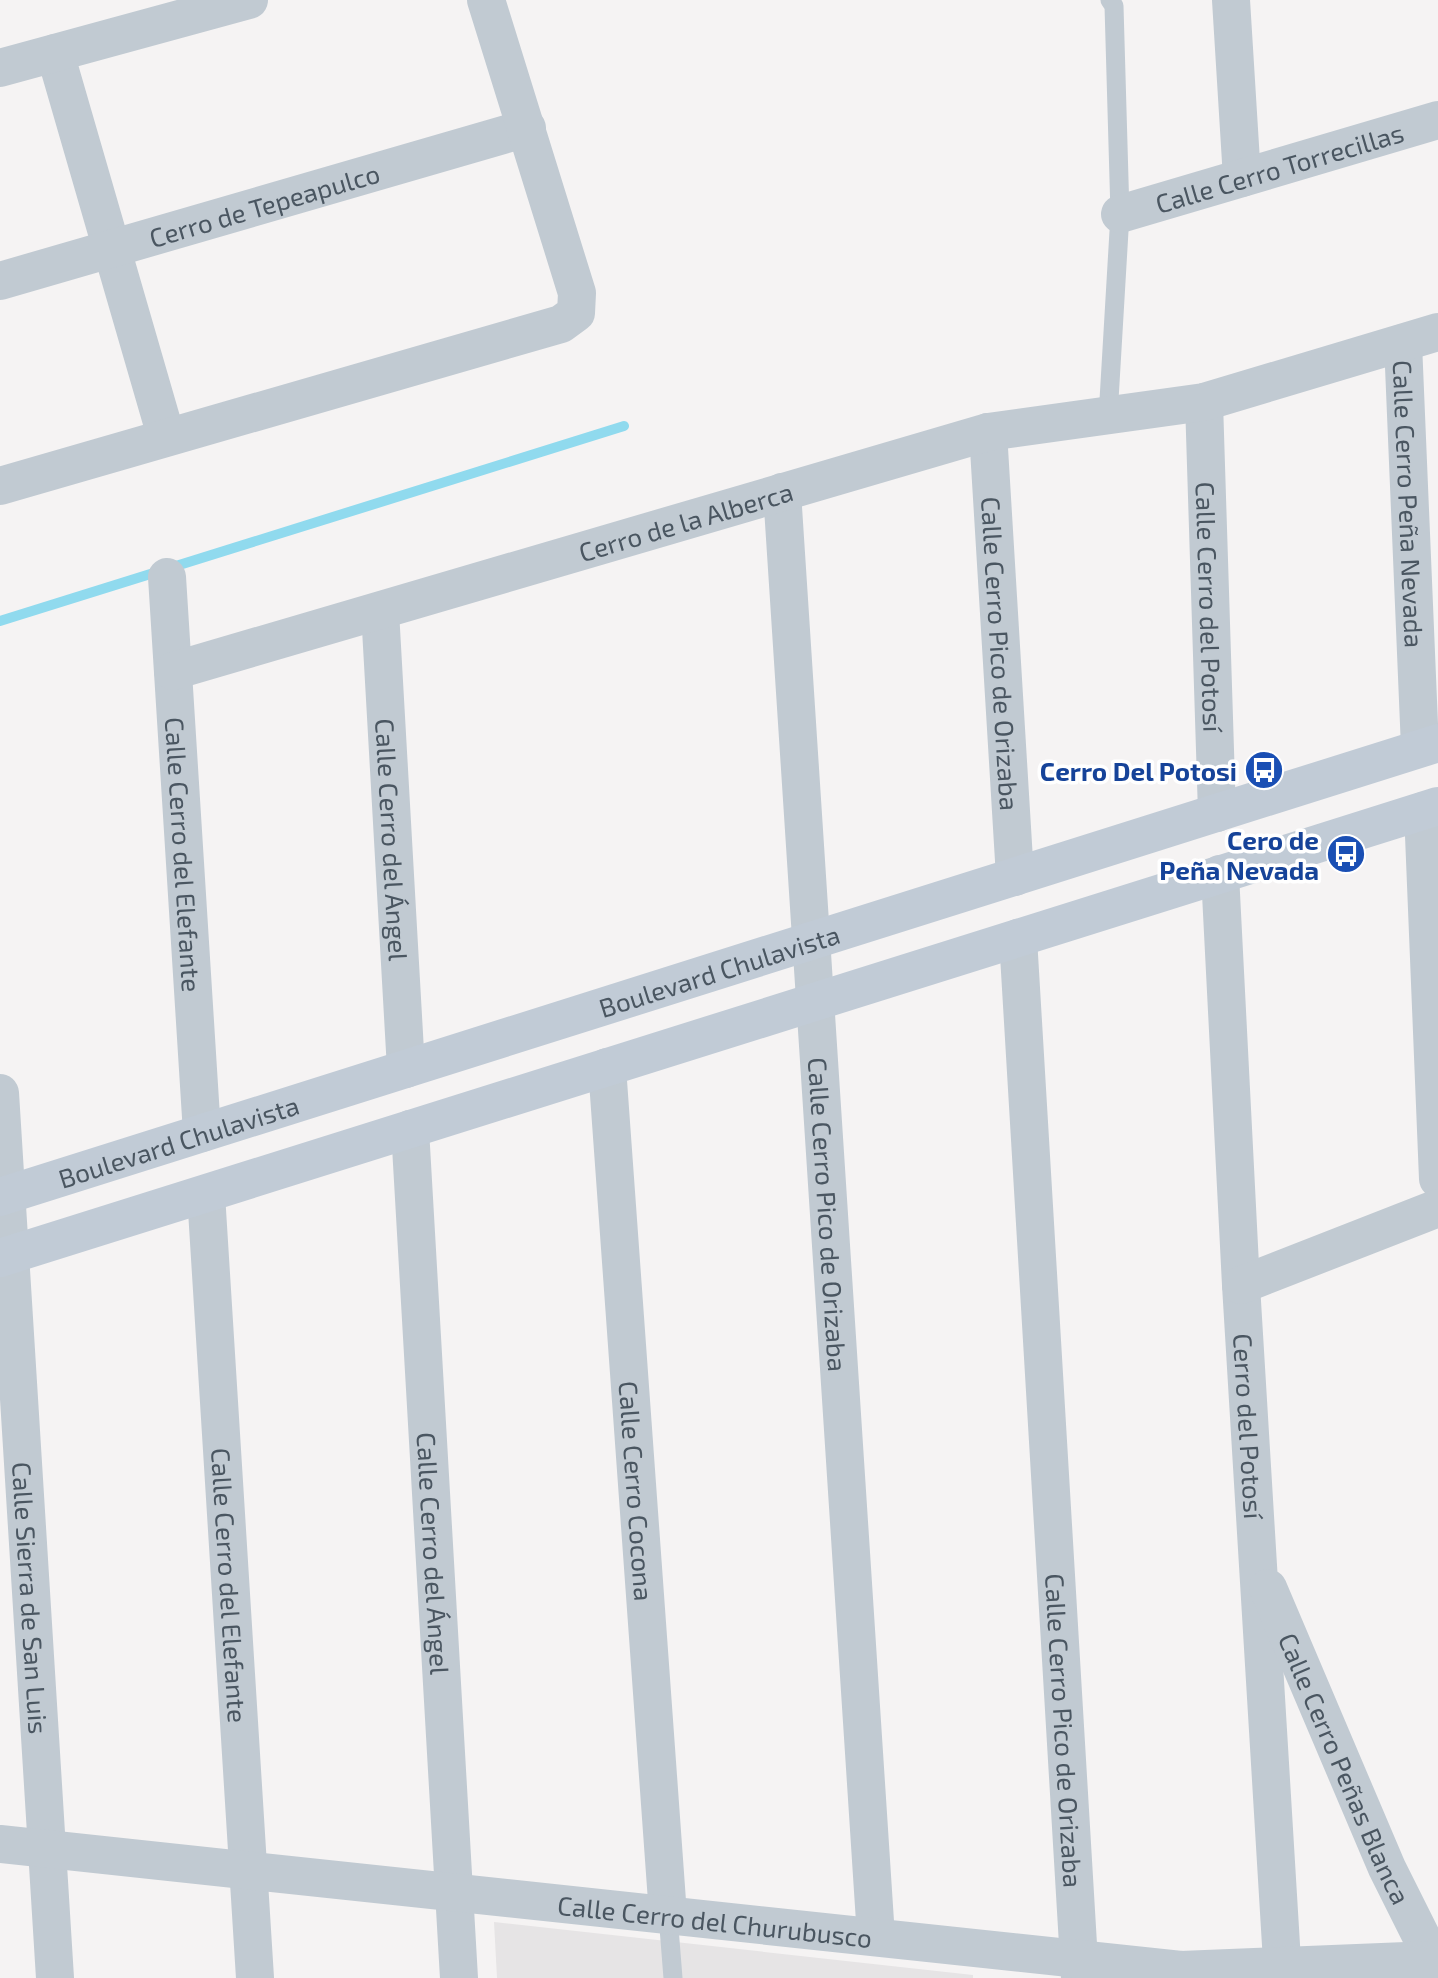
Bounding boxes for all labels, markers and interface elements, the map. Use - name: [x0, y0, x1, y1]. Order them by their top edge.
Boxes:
- street label: Calle Cerro Torrecillas: [1151, 116, 1407, 218]
- street label: Cerro de Tepeapulco: [145, 156, 383, 252]
- street label: Calle Cerro Peña Nevada: [1388, 359, 1431, 648]
- street label: Cerro de la Alberca: [575, 475, 796, 567]
- street label: Calle Cerro del Potosí: [1191, 481, 1230, 734]
- street label: Calle Cerro Pico de Orizaba: [976, 496, 1026, 812]
- street label: Calle Cerro del Elefante: [160, 716, 209, 993]
- street label: Calle Cerro del Ángel: [371, 718, 415, 962]
- bus stop icon: Cerro Del Potosi: [1243, 749, 1285, 791]
- place label: Cerro Del Potosi: [1040, 755, 1237, 786]
- place label: Cero de Peña Nevada: [1159, 824, 1319, 885]
- bus stop icon: Cero de Peña Nevada: [1325, 833, 1367, 875]
- street label: Boulevard Chulavista: [595, 917, 843, 1023]
- street label: Calle Cerro Pico de Orizaba: [803, 1056, 855, 1373]
- street label: Boulevard Chulavista: [54, 1088, 302, 1193]
- street label: Cerro del Potosí: [1228, 1332, 1271, 1521]
- street label: Calle Cerro Cocona: [614, 1380, 661, 1602]
- street label: Calle Cerro del Ángel: [412, 1431, 457, 1676]
- street label: Calle Cerro del Elefante: [206, 1447, 255, 1724]
- street label: Calle Sierra de San Luis: [7, 1461, 55, 1735]
- street label: Calle Cerro Pico de Orizaba: [1040, 1573, 1090, 1889]
- street label: Calle Cerro Peñas Blanca: [1273, 1628, 1418, 1909]
- street label: Calle Cerro del Churubusco: [556, 1888, 874, 1952]

